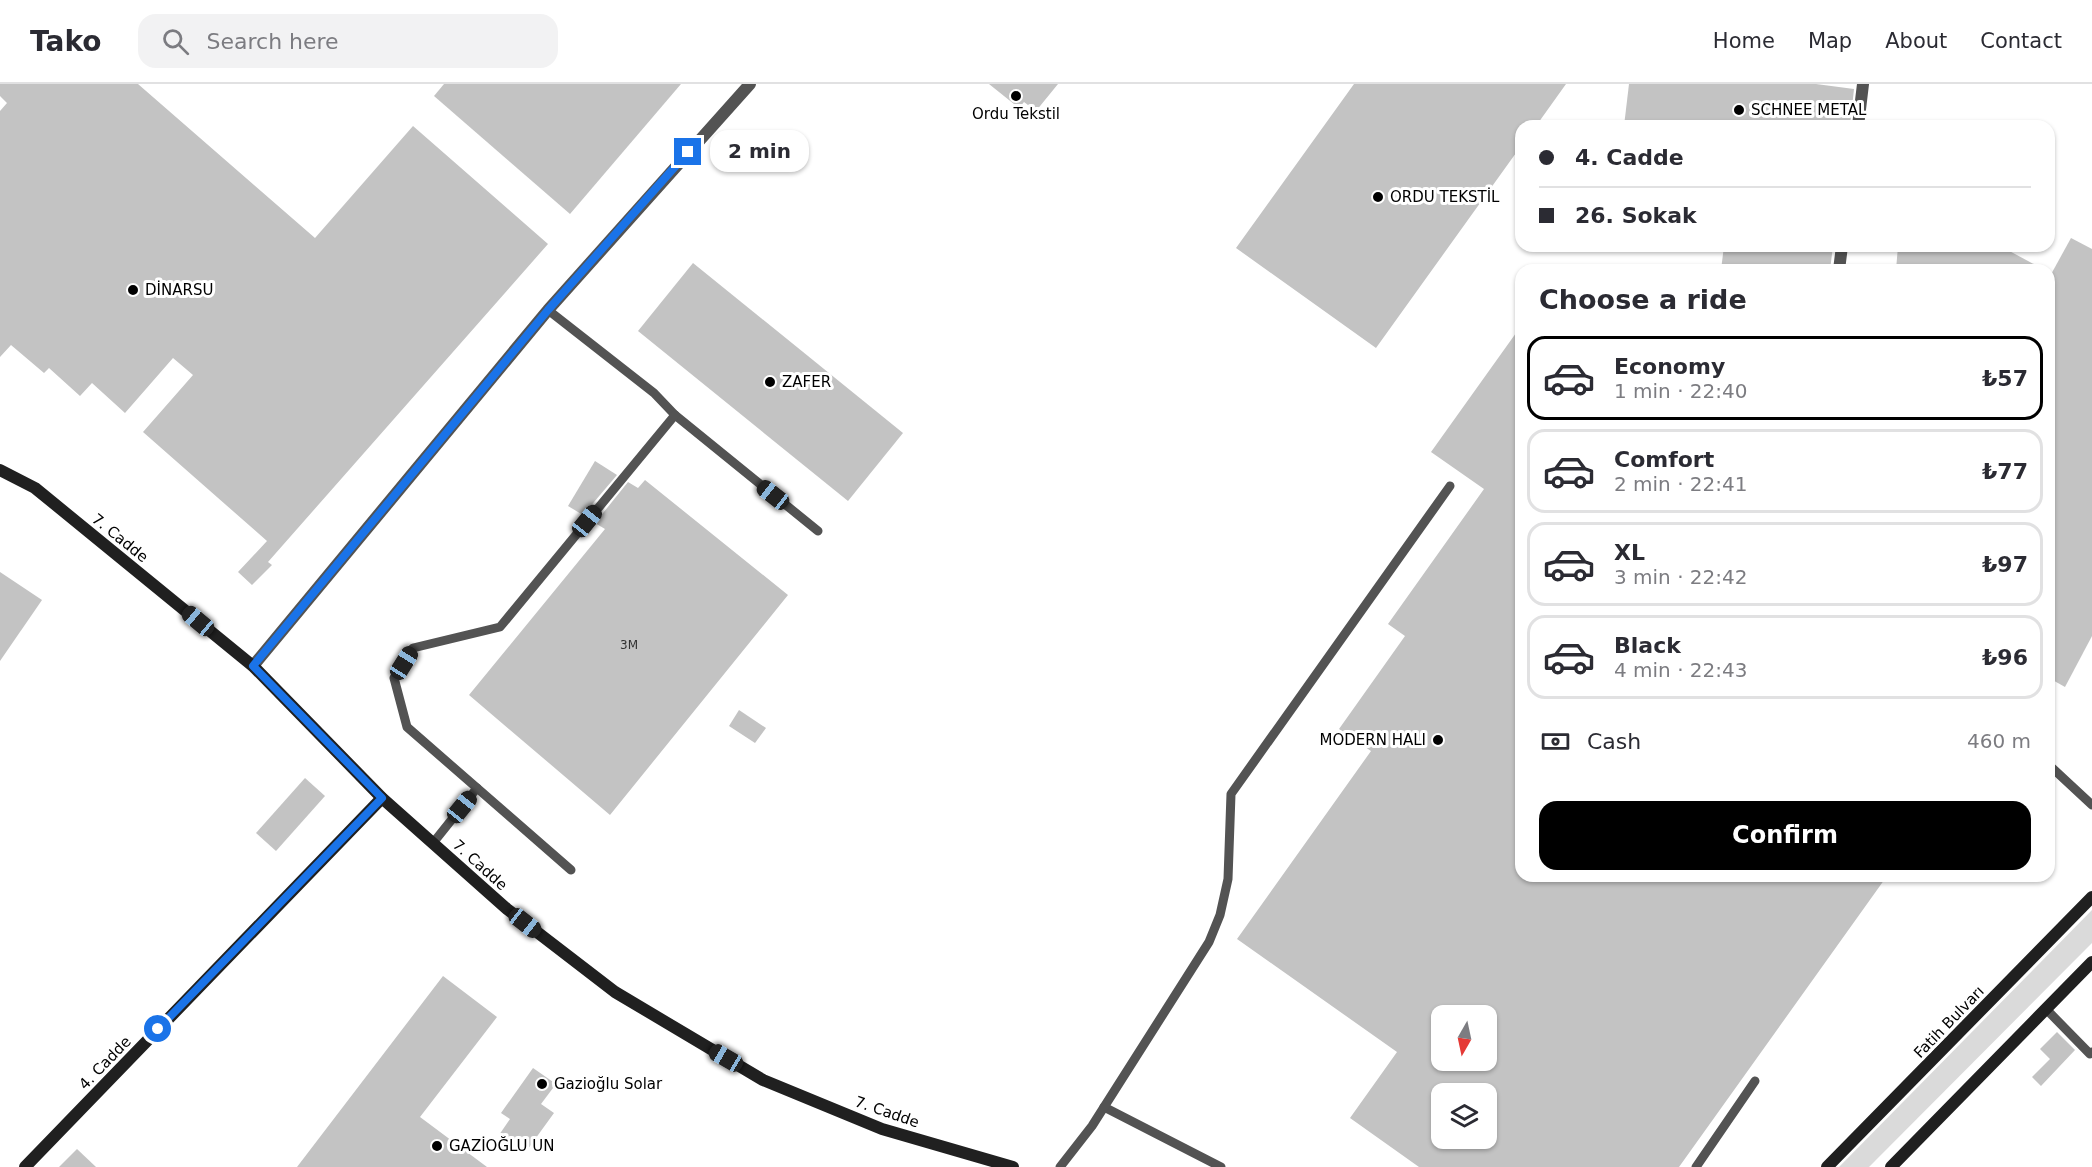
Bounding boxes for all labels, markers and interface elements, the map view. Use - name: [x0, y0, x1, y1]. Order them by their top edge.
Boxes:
- search box: [138, 14, 558, 68]
- text: Tako: [30, 25, 102, 58]
- icon: search: [159, 25, 192, 58]
- text: Search here: [207, 29, 339, 54]
- text: Home: [1713, 29, 1775, 53]
- text: Map: [1808, 29, 1852, 53]
- text: About: [1885, 29, 1947, 53]
- text: Contact: [1980, 29, 2062, 53]
- marker: Ordu Tekstil: [1009, 89, 1023, 103]
- place label: SCHNEE METAL: [1751, 101, 1867, 119]
- marker: SCHNEE METAL: [1732, 103, 1746, 117]
- place label: Ordu Tekstil: [972, 105, 1060, 123]
- callout: 2 min: [709, 131, 808, 173]
- route end: [674, 138, 701, 165]
- text: 2 min: [728, 139, 791, 163]
- text: 4. Cadde: [1575, 145, 1684, 170]
- place label: ORDU TEKSTİL: [1390, 187, 1500, 206]
- marker: ORDU TEKSTİL: [1371, 190, 1385, 204]
- text: 26. Sokak: [1575, 203, 1697, 228]
- place label: DİNARSU: [145, 280, 213, 299]
- marker: DİNARSU: [126, 283, 140, 297]
- text: Choose a ride: [1539, 284, 1747, 315]
- icon: car: [1542, 351, 1596, 405]
- text: Economy: [1614, 354, 1725, 379]
- text: ₺57: [1982, 366, 2028, 391]
- place label: ZAFER: [782, 373, 831, 391]
- marker: ZAFER: [763, 375, 777, 389]
- text: 1 min · 22:40: [1614, 379, 1748, 403]
- icon: car: [1542, 444, 1596, 498]
- text: Comfort: [1614, 447, 1714, 472]
- text: ₺77: [1982, 459, 2028, 484]
- text: 2 min · 22:41: [1614, 472, 1748, 496]
- car: [753, 477, 793, 513]
- car: [569, 501, 605, 541]
- street label: 7. Cadde: [88, 510, 152, 566]
- icon: car: [1542, 537, 1596, 591]
- text: XL: [1614, 540, 1645, 565]
- text: ₺97: [1982, 552, 2028, 577]
- text: 3 min · 22:42: [1614, 565, 1748, 589]
- car: [178, 603, 218, 639]
- icon: car: [1542, 630, 1596, 684]
- text: Black: [1614, 633, 1681, 658]
- house number: 3M: [620, 638, 638, 652]
- car: [387, 643, 421, 683]
- text: ₺96: [1982, 645, 2028, 670]
- text: 4 min · 22:43: [1614, 658, 1748, 682]
- icon: cash: [1539, 725, 1572, 758]
- text: Cash: [1587, 729, 1641, 754]
- text: 460 m: [1967, 729, 2031, 753]
- place label: MODERN HALI: [1319, 731, 1426, 749]
- marker: MODERN HALI: [1431, 733, 1445, 747]
- car: [444, 787, 480, 827]
- button: Confirm: [1539, 801, 2031, 870]
- street label: 7. Cadde: [449, 836, 511, 894]
- car: [505, 905, 545, 941]
- street label: Fatih Bulvarı: [1910, 982, 1988, 1062]
- north arrow: [1431, 1005, 1497, 1071]
- map controls: [1431, 1005, 1497, 1149]
- route start: [144, 1015, 171, 1042]
- street label: 4. Cadde: [75, 1033, 135, 1093]
- car: [706, 1041, 746, 1075]
- place label: Gazioğlu Solar: [554, 1075, 663, 1093]
- marker: Gazioğlu Solar: [535, 1077, 549, 1091]
- button: layers: [1431, 1083, 1497, 1149]
- street label: 7. Cadde: [852, 1093, 922, 1131]
- place label: GAZİOĞLU UN: [449, 1136, 555, 1155]
- marker: GAZİOĞLU UN: [430, 1139, 444, 1153]

